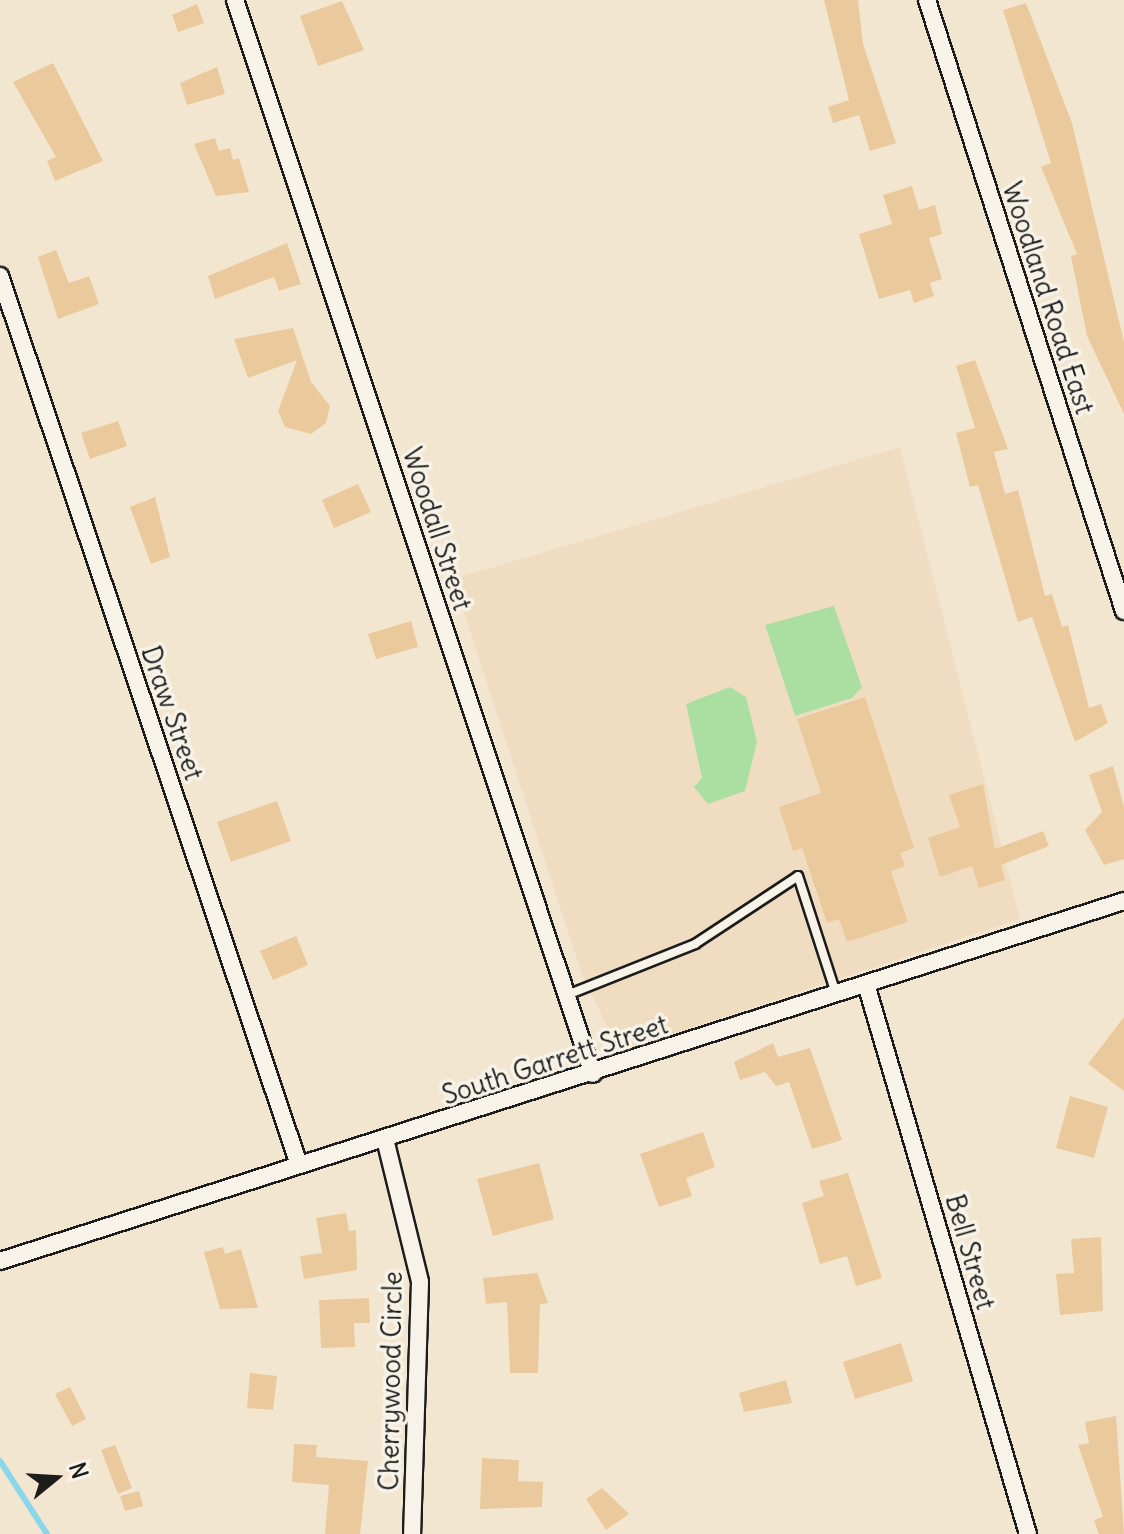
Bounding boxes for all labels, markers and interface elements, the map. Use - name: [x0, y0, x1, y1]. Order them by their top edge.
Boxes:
- street label: Woodland Road East: [996, 178, 1100, 418]
- street label: Woodall Street: [396, 444, 478, 614]
- street label: Draw Street: [135, 642, 209, 784]
- street label: South Garrett Street: [438, 1009, 672, 1111]
- street label: Bell Street: [939, 1191, 1001, 1313]
- street label: Cherrywood Circle: [373, 1271, 409, 1491]
- north arrow: [16, 1438, 96, 1518]
- text: N: [63, 1459, 94, 1482]

